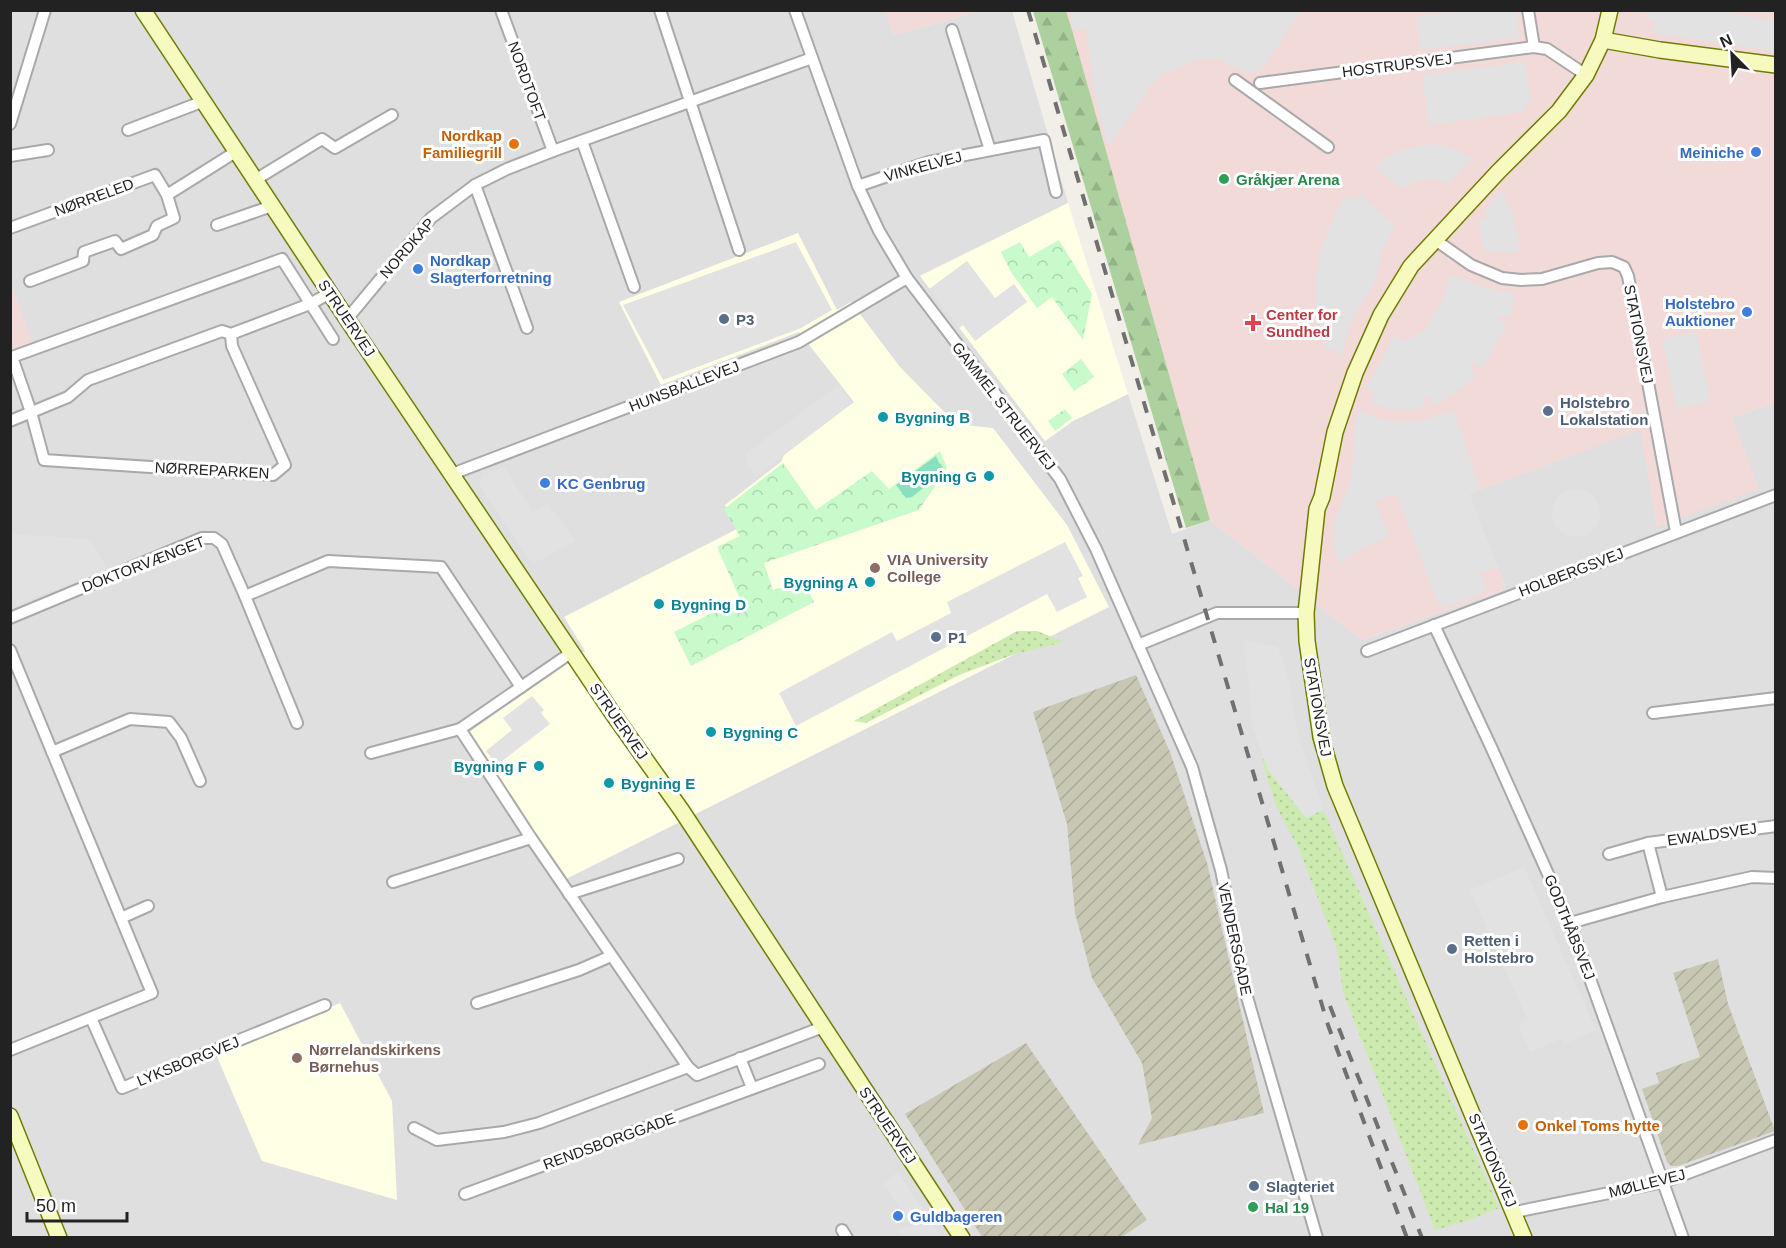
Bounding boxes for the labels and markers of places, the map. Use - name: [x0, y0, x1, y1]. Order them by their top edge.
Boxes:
- place label: Nordkap Familiegrill: [423, 127, 502, 161]
- marker: Nordkap Familiegrill: [507, 137, 521, 151]
- place label: Meiniche: [1680, 144, 1744, 161]
- marker: Meiniche: [1749, 145, 1763, 159]
- place label: Gråkjær Arena: [1236, 171, 1340, 188]
- marker: Gråkjær Arena: [1217, 172, 1231, 186]
- place label: Nordkap Slagterforretning: [430, 252, 552, 286]
- marker: Nordkap Slagterforretning: [411, 262, 425, 276]
- place label: Holstebro Auktioner: [1665, 295, 1735, 329]
- marker: Holstebro Auktioner: [1740, 305, 1754, 319]
- place label: Center for Sundhed: [1266, 306, 1338, 340]
- place label: P3: [736, 311, 754, 328]
- marker: P3: [717, 312, 731, 326]
- marker: Center for Sundhed: [1244, 314, 1262, 332]
- place label: Holstebro Lokalstation: [1560, 394, 1648, 428]
- marker: Holstebro Lokalstation: [1541, 404, 1555, 418]
- place label: Bygning B: [895, 409, 970, 426]
- marker: Bygning B: [876, 410, 890, 424]
- place label: Bygning G: [901, 468, 977, 485]
- marker: Bygning G: [982, 469, 996, 483]
- place label: KC Genbrug: [557, 475, 645, 492]
- marker: KC Genbrug: [538, 476, 552, 490]
- place label: VIA University College: [887, 551, 989, 585]
- marker: VIA University College: [868, 561, 882, 575]
- place label: Bygning A: [784, 574, 858, 591]
- marker: Bygning A: [863, 575, 877, 589]
- place label: Bygning D: [671, 596, 746, 613]
- marker: Bygning D: [652, 597, 666, 611]
- place label: P1: [948, 629, 966, 646]
- marker: P1: [929, 630, 943, 644]
- place label: Bygning C: [723, 724, 798, 741]
- marker: Bygning C: [704, 725, 718, 739]
- place label: Bygning F: [454, 758, 527, 775]
- marker: Bygning F: [532, 759, 546, 773]
- place label: Bygning E: [621, 775, 695, 792]
- marker: Bygning E: [602, 776, 616, 790]
- place label: Retten i Holstebro: [1464, 932, 1534, 966]
- marker: Retten i Holstebro: [1445, 942, 1459, 956]
- place label: Nørrelandskirkens Børnehus: [309, 1041, 441, 1075]
- marker: Nørrelandskirkens Børnehus: [290, 1051, 304, 1065]
- place label: Onkel Toms hytte: [1535, 1117, 1660, 1134]
- marker: Onkel Toms hytte: [1516, 1118, 1530, 1132]
- place label: Slagteriet: [1266, 1178, 1334, 1195]
- marker: Slagteriet: [1247, 1179, 1261, 1193]
- place label: Hal 19: [1265, 1199, 1309, 1216]
- marker: Hal 19: [1246, 1200, 1260, 1214]
- place label: Guldbageren: [910, 1208, 1003, 1225]
- marker: Guldbageren: [891, 1209, 905, 1223]

